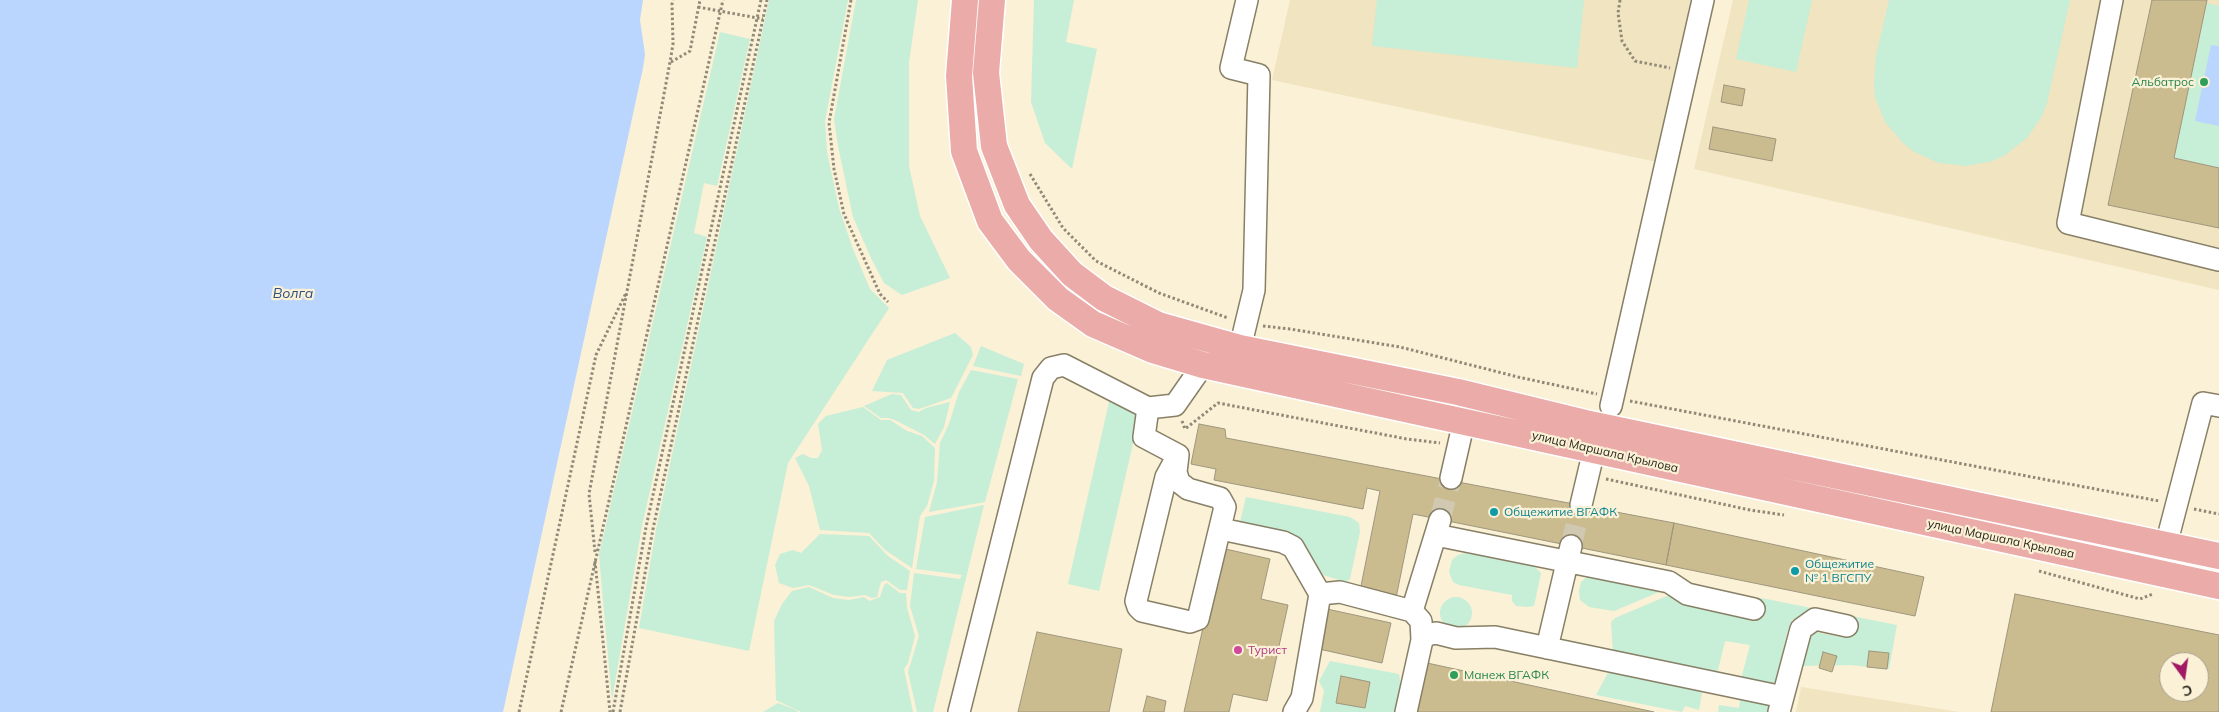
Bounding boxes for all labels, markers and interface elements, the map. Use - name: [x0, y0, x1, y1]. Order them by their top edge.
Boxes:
- place label: Альбатрос: [2131, 75, 2194, 89]
- marker: Альбатрос: [2198, 76, 2210, 88]
- water label: Волга: [273, 286, 313, 302]
- street label: улица Маршала Крылова: [1530, 428, 1680, 476]
- place label: Общежитие ВГАФК: [1504, 505, 1617, 519]
- marker: Общежитие ВГАФК: [1488, 506, 1500, 518]
- street label: улица Маршала Крылова: [1926, 516, 2076, 562]
- place label: Общежитие № 1 ВГСПУ: [1805, 557, 1874, 585]
- marker: Общежитие № 1 ВГСПУ: [1789, 565, 1801, 577]
- place label: Турист: [1248, 643, 1287, 657]
- marker: Турист: [1232, 644, 1244, 656]
- north arrow: [2159, 652, 2209, 702]
- place label: Манеж ВГАФК: [1464, 668, 1549, 682]
- marker: Манеж ВГАФК: [1448, 669, 1460, 681]
- text: С: [2181, 681, 2194, 700]

